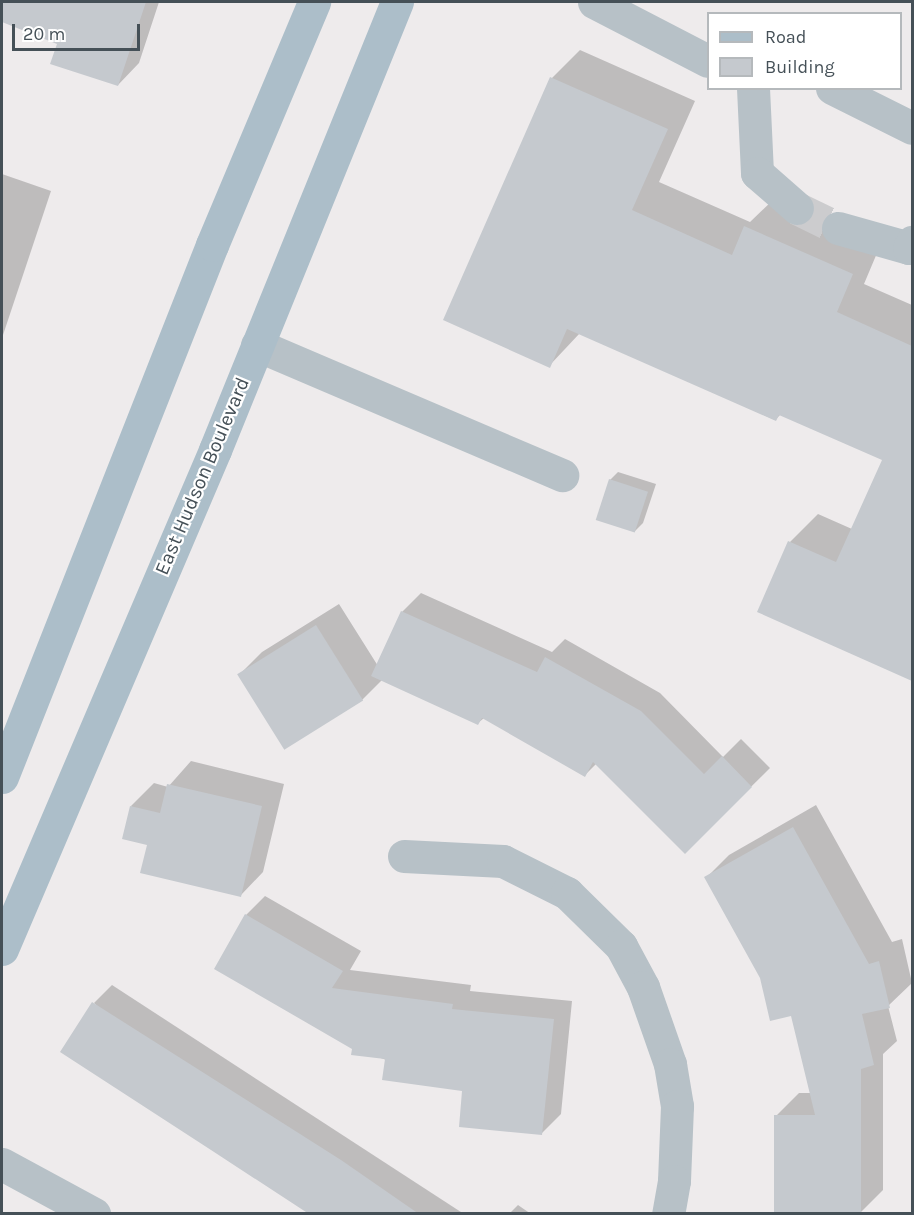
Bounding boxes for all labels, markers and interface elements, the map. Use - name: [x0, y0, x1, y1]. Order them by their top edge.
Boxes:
- scale bar: [15, 12, 142, 50]
- legend: [707, 12, 902, 90]
- text: 20 m: [23, 23, 65, 45]
- text: Road: [765, 26, 806, 48]
- text: Building: [765, 56, 835, 78]
- street label: East Hudson Boulevard: [150, 374, 254, 578]

